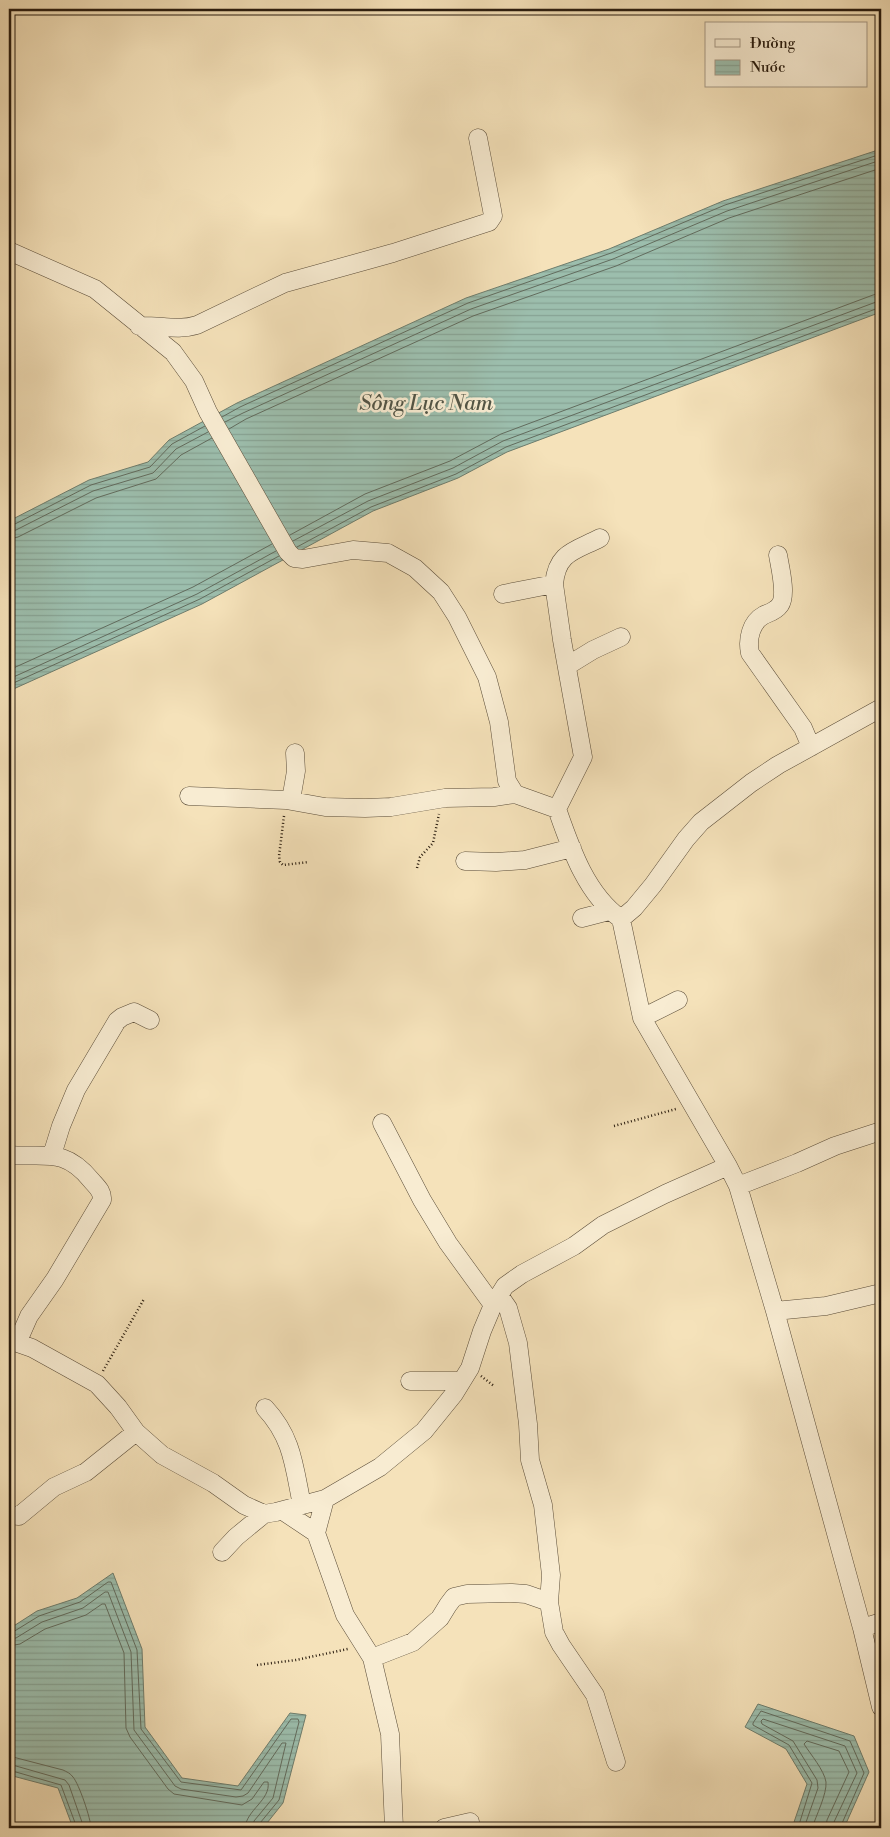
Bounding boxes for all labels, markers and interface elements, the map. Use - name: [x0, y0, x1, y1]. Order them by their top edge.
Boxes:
- legend: [705, 22, 868, 88]
- text: Đường: [750, 34, 796, 53]
- text: Nước: [750, 58, 786, 77]
- water label: Sông Lục Nam: [359, 391, 494, 417]

